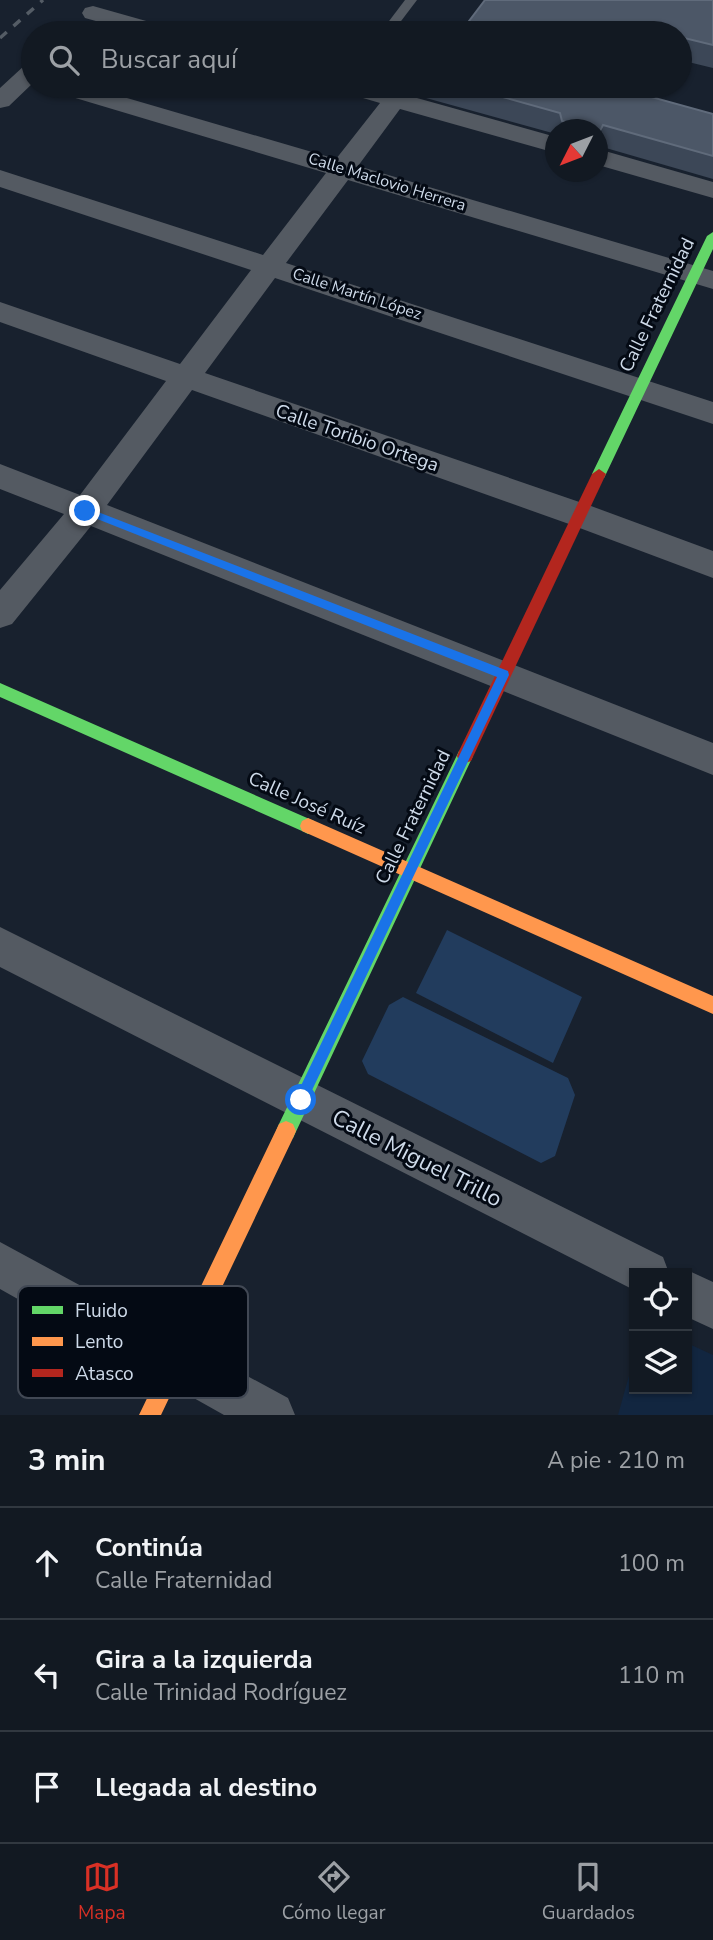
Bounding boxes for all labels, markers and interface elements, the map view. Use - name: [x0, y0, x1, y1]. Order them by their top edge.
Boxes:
- search box: [21, 21, 692, 98]
- icon: search: [45, 41, 83, 79]
- text: Buscar aquí: [101, 42, 237, 77]
- north arrow: [545, 119, 608, 182]
- street label: Calle Maclovio Herrera: [306, 148, 468, 216]
- street label: Calle Fraternidad: [613, 233, 701, 377]
- street label: Calle Martín López: [290, 263, 424, 325]
- street label: Calle Toribio Ortega: [272, 398, 442, 478]
- route end: [69, 495, 100, 526]
- street label: Calle Fraternidad: [369, 745, 457, 889]
- street label: Calle José Ruíz: [244, 765, 370, 841]
- route start: [285, 1084, 316, 1115]
- street label: Calle Miguel Trillo: [327, 1102, 507, 1214]
- map controls: [629, 1268, 692, 1394]
- button: locate: [629, 1268, 692, 1331]
- legend: [18, 1286, 248, 1398]
- text: Fluido: [75, 1298, 128, 1324]
- text: Lento: [75, 1329, 123, 1355]
- button: layers: [629, 1331, 692, 1394]
- text: Atasco: [75, 1361, 134, 1387]
- text: 3 min: [28, 1440, 106, 1481]
- text: A pie · 210 m: [547, 1445, 685, 1476]
- text: Continúa: [95, 1530, 203, 1565]
- icon: ahead: [28, 1544, 66, 1582]
- text: 100 m: [618, 1548, 685, 1579]
- text: Calle Fraternidad: [95, 1565, 272, 1596]
- text: Gira a la izquierda: [95, 1642, 313, 1677]
- icon: left: [28, 1656, 66, 1694]
- text: 110 m: [618, 1660, 685, 1691]
- text: Calle Trinidad Rodríguez: [95, 1677, 347, 1708]
- icon: arrive: [28, 1768, 66, 1806]
- text: Llegada al destino: [95, 1770, 317, 1805]
- tab: Mapa: [78, 1858, 126, 1926]
- tab: Cómo llegar: [282, 1858, 385, 1926]
- tab: Guardados: [542, 1858, 635, 1926]

